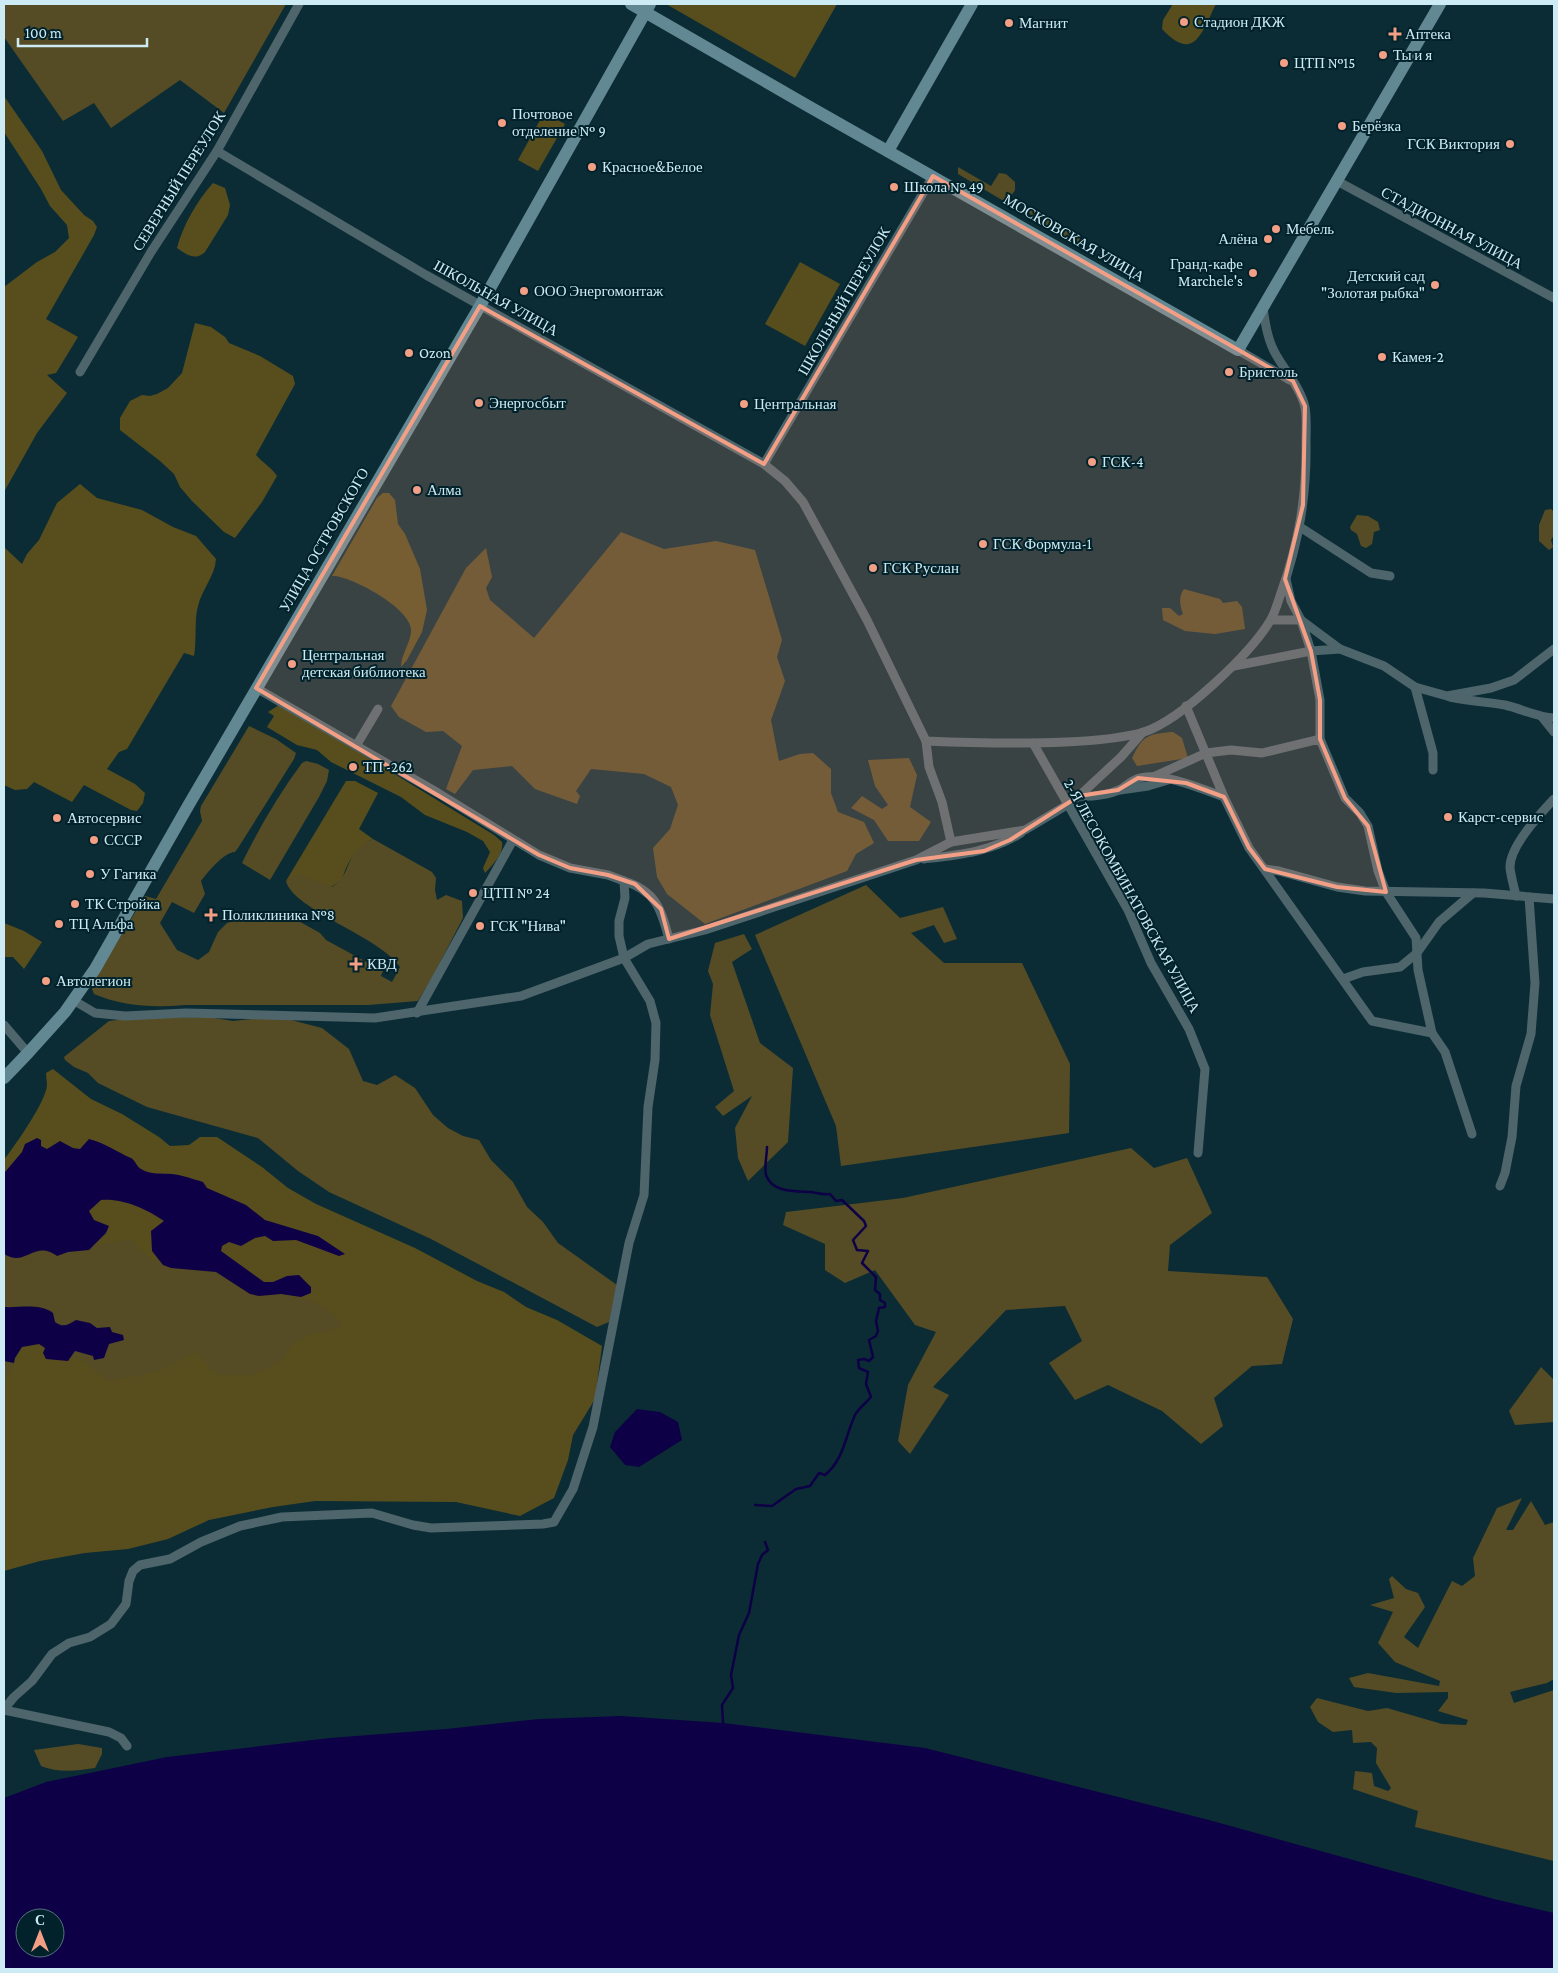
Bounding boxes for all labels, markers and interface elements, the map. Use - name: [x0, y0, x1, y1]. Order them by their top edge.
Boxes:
- place label: Стадион ДКЖ: [1194, 14, 1285, 30]
- scale bar: [18, 15, 146, 47]
- place label: Магнит: [1019, 15, 1068, 31]
- marker: Стадион ДКЖ: [1178, 16, 1190, 28]
- marker: Магнит: [1003, 17, 1015, 29]
- text: 100 m: [25, 25, 62, 41]
- place label: Аптека: [1405, 26, 1451, 42]
- marker: Аптека: [1389, 28, 1401, 40]
- place label: Ты и я: [1393, 47, 1432, 63]
- marker: Ты и я: [1377, 49, 1389, 61]
- place label: ЦТП №15: [1294, 55, 1355, 71]
- marker: ЦТП №15: [1278, 57, 1290, 69]
- place label: Почтовое отделение № 9: [512, 106, 606, 139]
- street label: СЕВЕРНЫЙ ПЕРЕУЛОК: [129, 107, 229, 254]
- marker: Почтовое отделение № 9: [496, 117, 508, 129]
- place label: Берёзка: [1352, 118, 1401, 134]
- marker: Берёзка: [1336, 120, 1348, 132]
- place label: ГСК Виктория: [1407, 136, 1500, 152]
- marker: ГСК Виктория: [1504, 138, 1516, 150]
- place label: Красное&Белое: [602, 159, 703, 175]
- marker: Красное&Белое: [586, 161, 598, 173]
- place label: Школа № 49: [904, 179, 984, 195]
- marker: Школа № 49: [888, 181, 900, 193]
- street label: СТАДИОННАЯ УЛИЦА: [1378, 184, 1526, 272]
- street label: МОСКОВСКАЯ УЛИЦА: [1001, 191, 1147, 285]
- place label: Мебель: [1286, 221, 1334, 237]
- street label: ШКОЛЬНЫЙ ПЕРЕУЛОК: [795, 223, 894, 378]
- marker: Мебель: [1270, 223, 1282, 235]
- place label: Алёна: [1218, 231, 1258, 247]
- marker: Алёна: [1262, 233, 1274, 245]
- place label: Гранд-кафе Marchele's: [1170, 256, 1243, 289]
- street label: ШКОЛЬНАЯ УЛИЦА: [431, 257, 561, 339]
- marker: Гранд-кафе Marchele's: [1247, 267, 1259, 279]
- place label: Детский сад "Золотая рыбка": [1321, 268, 1425, 301]
- marker: Детский сад "Золотая рыбка": [1429, 279, 1441, 291]
- place label: ООО Энергомонтаж: [534, 283, 664, 299]
- marker: ООО Энергомонтаж: [518, 285, 530, 297]
- place label: Ozon: [419, 345, 451, 361]
- marker: Ozon: [403, 347, 415, 359]
- place label: Камея-2: [1392, 349, 1444, 365]
- marker: Камея-2: [1376, 351, 1388, 363]
- place label: Бристоль: [1239, 364, 1298, 380]
- marker: Бристоль: [1223, 366, 1235, 378]
- place label: Энергосбыт: [489, 395, 566, 411]
- place label: Центральная: [754, 396, 837, 412]
- marker: Энергосбыт: [473, 397, 485, 409]
- marker: Центральная: [738, 398, 750, 410]
- place label: ГСК-4: [1102, 454, 1144, 470]
- marker: ГСК-4: [1086, 456, 1098, 468]
- street label: УЛИЦА ОСТРОВСКОГО: [276, 465, 372, 615]
- place label: Алма: [427, 482, 462, 498]
- marker: Алма: [411, 484, 423, 496]
- place label: ГСК Формула-1: [993, 536, 1092, 552]
- marker: ГСК Формула-1: [977, 538, 989, 550]
- place label: ГСК Руслан: [883, 560, 959, 576]
- marker: ГСК Руслан: [867, 562, 879, 574]
- place label: Центральная детская библиотека: [302, 647, 426, 680]
- marker: Центральная детская библиотека: [286, 658, 298, 670]
- place label: ТП -262: [363, 759, 413, 775]
- marker: ТП -262: [347, 761, 359, 773]
- street label: 2-Я ЛЕСОКОМБИНАТОВСКАЯ УЛИЦА: [1061, 777, 1203, 1016]
- place label: Карст-сервис: [1458, 809, 1544, 825]
- place label: Автосервис: [67, 810, 142, 826]
- marker: Карст-сервис: [1442, 811, 1454, 823]
- marker: Автосервис: [51, 812, 63, 824]
- place label: СССР: [104, 832, 142, 848]
- marker: СССР: [88, 834, 100, 846]
- place label: У Гагика: [100, 866, 157, 882]
- marker: У Гагика: [84, 868, 96, 880]
- place label: ЦТП № 24: [483, 885, 550, 901]
- marker: ЦТП № 24: [467, 887, 479, 899]
- place label: ТК Стройка: [85, 896, 161, 912]
- marker: ТК Стройка: [69, 898, 81, 910]
- place label: Поликлиника №8: [222, 907, 335, 923]
- marker: Поликлиника №8: [204, 908, 218, 922]
- place label: ТЦ Альфа: [69, 916, 134, 932]
- marker: ТЦ Альфа: [53, 918, 65, 930]
- place label: ГСК "Нива": [490, 918, 566, 934]
- marker: ГСК "Нива": [474, 920, 486, 932]
- place label: КВД: [367, 956, 397, 972]
- marker: КВД: [349, 957, 363, 971]
- place label: Автолегион: [56, 973, 131, 989]
- marker: Автолегион: [40, 975, 52, 987]
- north arrow: [15, 1908, 65, 1958]
- text: С: [35, 1912, 45, 1928]

